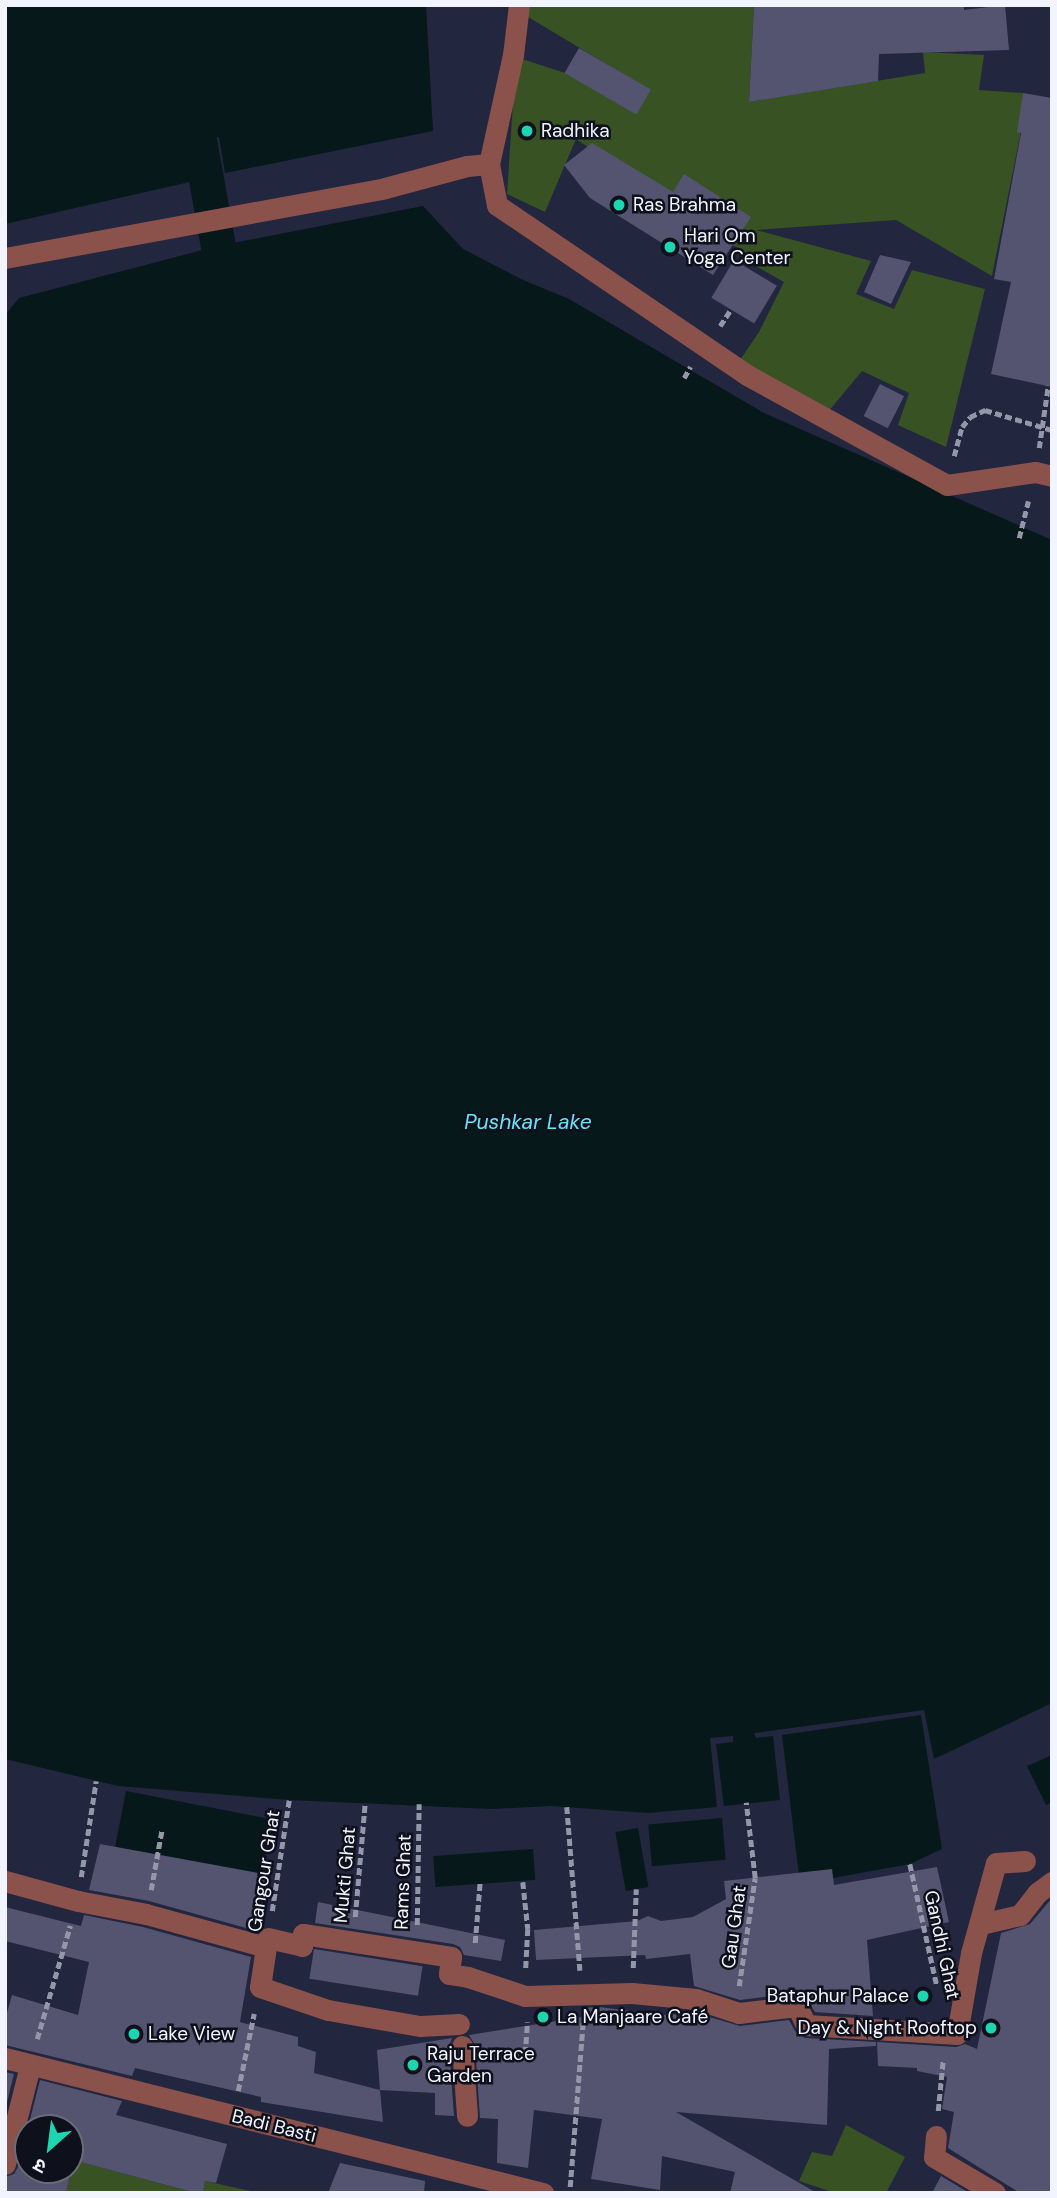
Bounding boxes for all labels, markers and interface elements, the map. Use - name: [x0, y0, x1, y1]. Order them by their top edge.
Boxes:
- place label: Radhika: [541, 120, 610, 142]
- marker: Radhika: [519, 123, 535, 139]
- place label: Ras Brahma: [633, 194, 736, 216]
- marker: Ras Brahma: [611, 197, 627, 213]
- place label: Hari Om Yoga Center: [684, 225, 791, 269]
- marker: Hari Om Yoga Center: [662, 239, 678, 255]
- water label: Pushkar Lake: [464, 1109, 592, 1135]
- street label: Gangour Ghat: [243, 1808, 285, 1934]
- street label: Mukti Ghat: [329, 1826, 361, 1924]
- street label: Rams Ghat: [390, 1834, 416, 1930]
- street label: Gau Ghat: [717, 1884, 751, 1970]
- street label: Gandhi Ghat: [919, 1888, 965, 2002]
- place label: Bataphur Palace: [767, 1985, 909, 2007]
- marker: Bataphur Palace: [915, 1988, 931, 2004]
- place label: La Manjaare Café: [557, 2006, 708, 2028]
- marker: La Manjaare Café: [535, 2009, 551, 2025]
- place label: Day & Night Rooftop: [797, 2017, 977, 2039]
- marker: Day & Night Rooftop: [983, 2020, 999, 2036]
- place label: Lake View: [148, 2023, 235, 2045]
- marker: Lake View: [126, 2026, 142, 2042]
- place label: Raju Terrace Garden: [427, 2043, 535, 2087]
- marker: Raju Terrace Garden: [405, 2057, 421, 2073]
- street label: Badi Basti: [229, 2105, 319, 2147]
- north arrow: [14, 2114, 84, 2184]
- text: उ: [29, 2153, 51, 2180]

